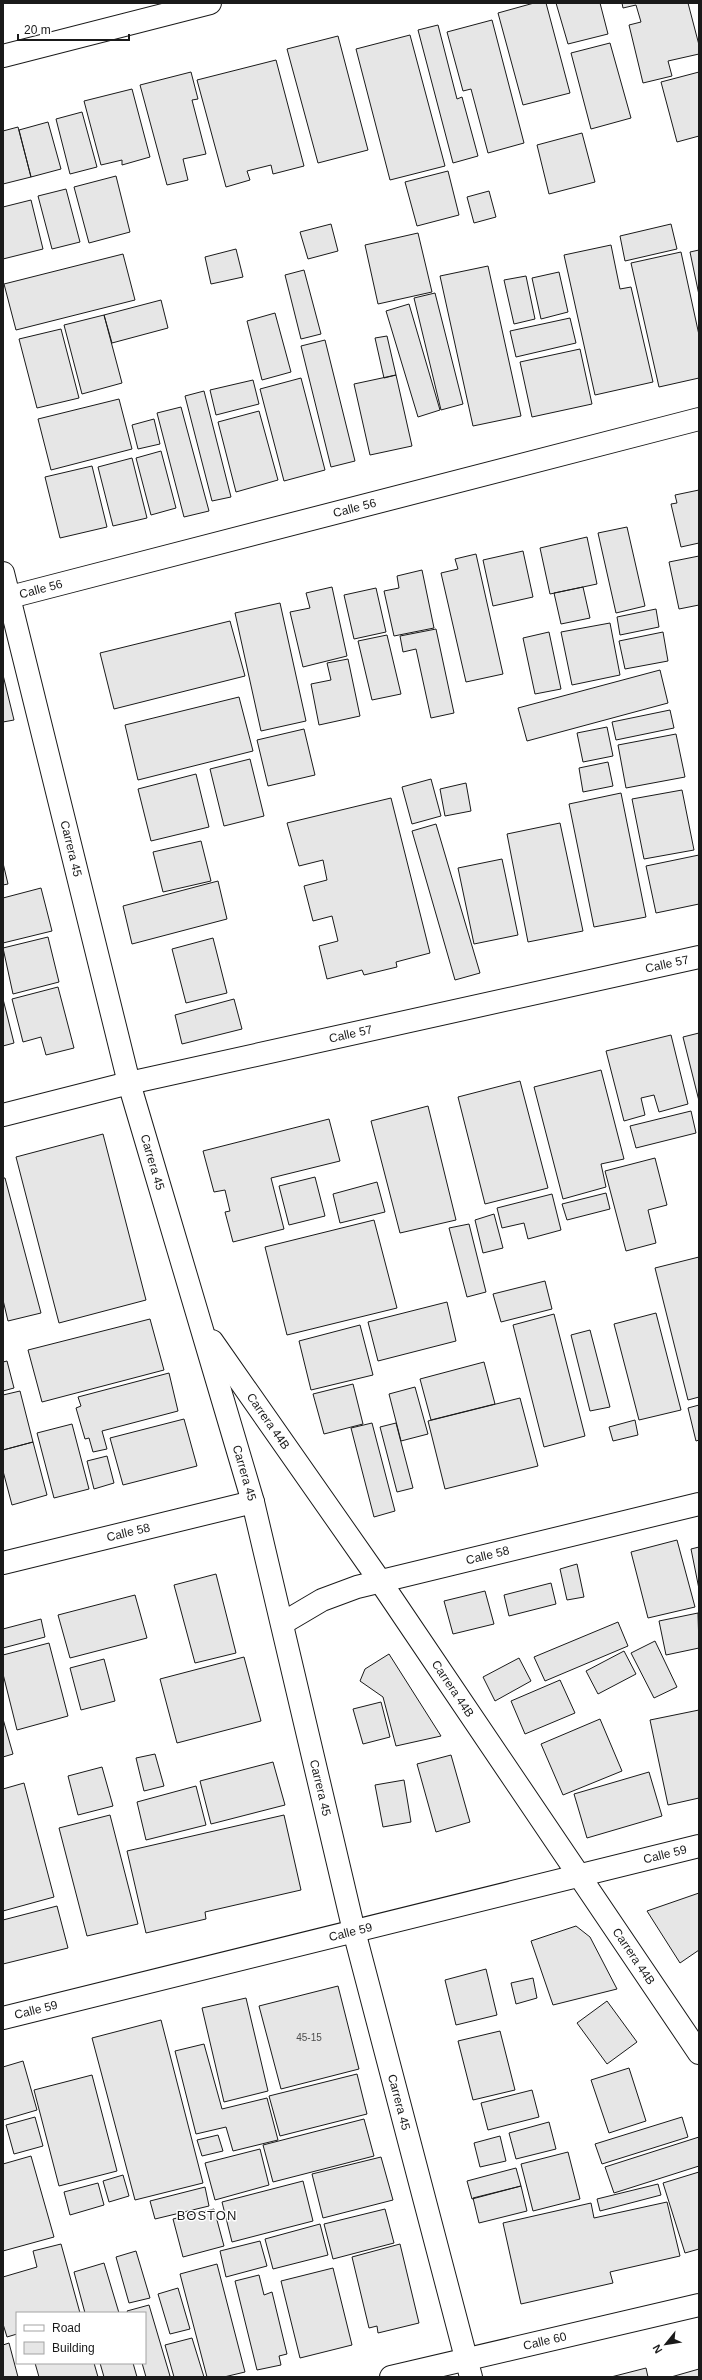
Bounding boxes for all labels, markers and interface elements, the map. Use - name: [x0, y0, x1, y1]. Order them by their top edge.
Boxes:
- scale bar: [18, 16, 129, 42]
- text: 20 m: [24, 23, 51, 37]
- street label: Calle 56: [332, 496, 378, 520]
- street label: Calle 56: [18, 577, 64, 601]
- street label: Carrera 45: [57, 819, 85, 879]
- street label: Calle 57: [644, 952, 690, 976]
- street label: Calle 57: [328, 1022, 374, 1046]
- street label: Carrera 45: [138, 1133, 167, 1192]
- street label: Carrera 44B: [244, 1390, 293, 1452]
- street label: Carrera 45: [230, 1443, 259, 1503]
- street label: Calle 58: [105, 1520, 152, 1544]
- street label: Calle 58: [465, 1543, 511, 1567]
- street label: Carrera 44B: [429, 1658, 477, 1720]
- street label: Carrera 45: [307, 1758, 334, 1818]
- street label: Calle 59: [642, 1842, 688, 1866]
- street label: Calle 59: [327, 1920, 374, 1944]
- street label: Carrera 44B: [610, 1925, 658, 1987]
- street label: Calle 59: [13, 1998, 59, 2022]
- house number: 45-15: [296, 2032, 322, 2043]
- street label: Carrera 45: [385, 2073, 413, 2132]
- district label: BOSTON: [177, 2208, 237, 2223]
- legend: [16, 2312, 146, 2364]
- text: Road: [52, 2321, 81, 2335]
- north arrow: [646, 2324, 686, 2364]
- street label: Calle 60: [522, 2329, 568, 2353]
- text: Building: [52, 2341, 95, 2355]
- text: N: [650, 2343, 665, 2355]

